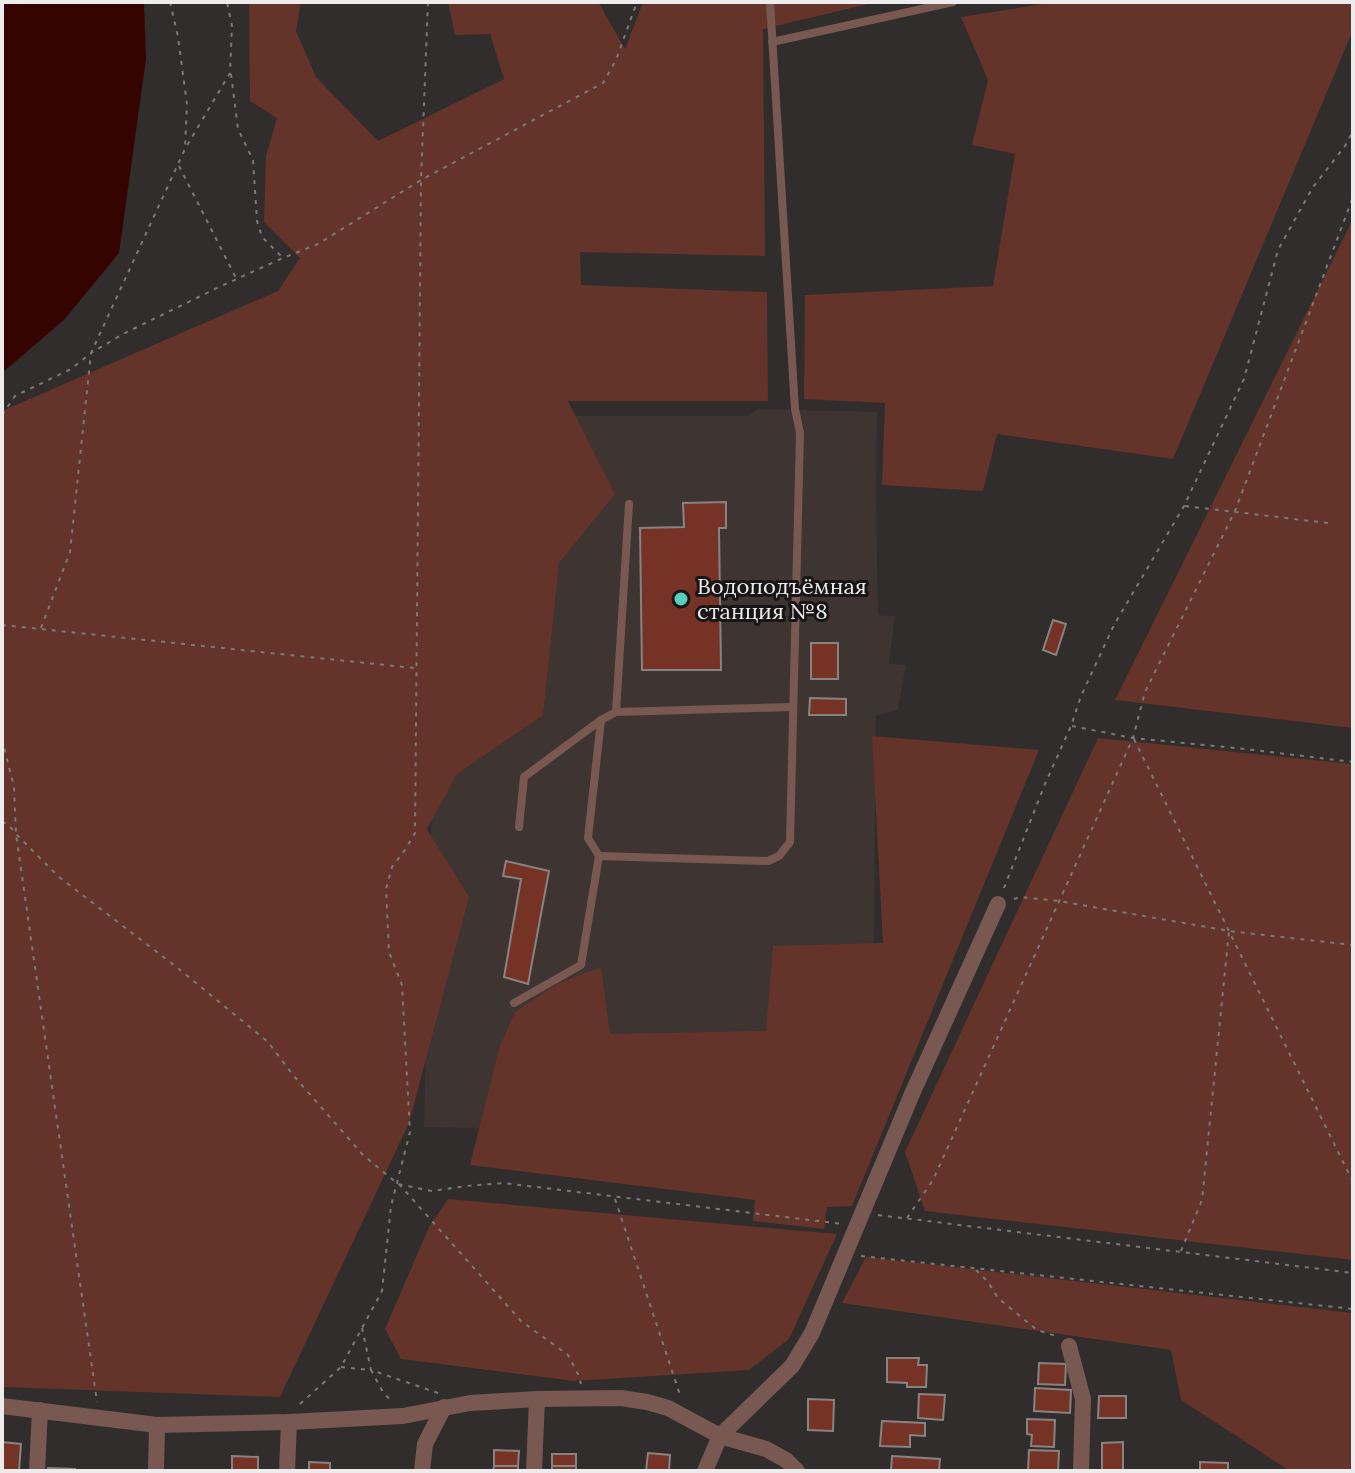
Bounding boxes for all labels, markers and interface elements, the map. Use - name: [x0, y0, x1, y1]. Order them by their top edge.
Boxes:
- place label: Водоподъёмная станция №8: [697, 572, 867, 625]
- marker: Водоподъёмная станция №8: [672, 590, 690, 608]

